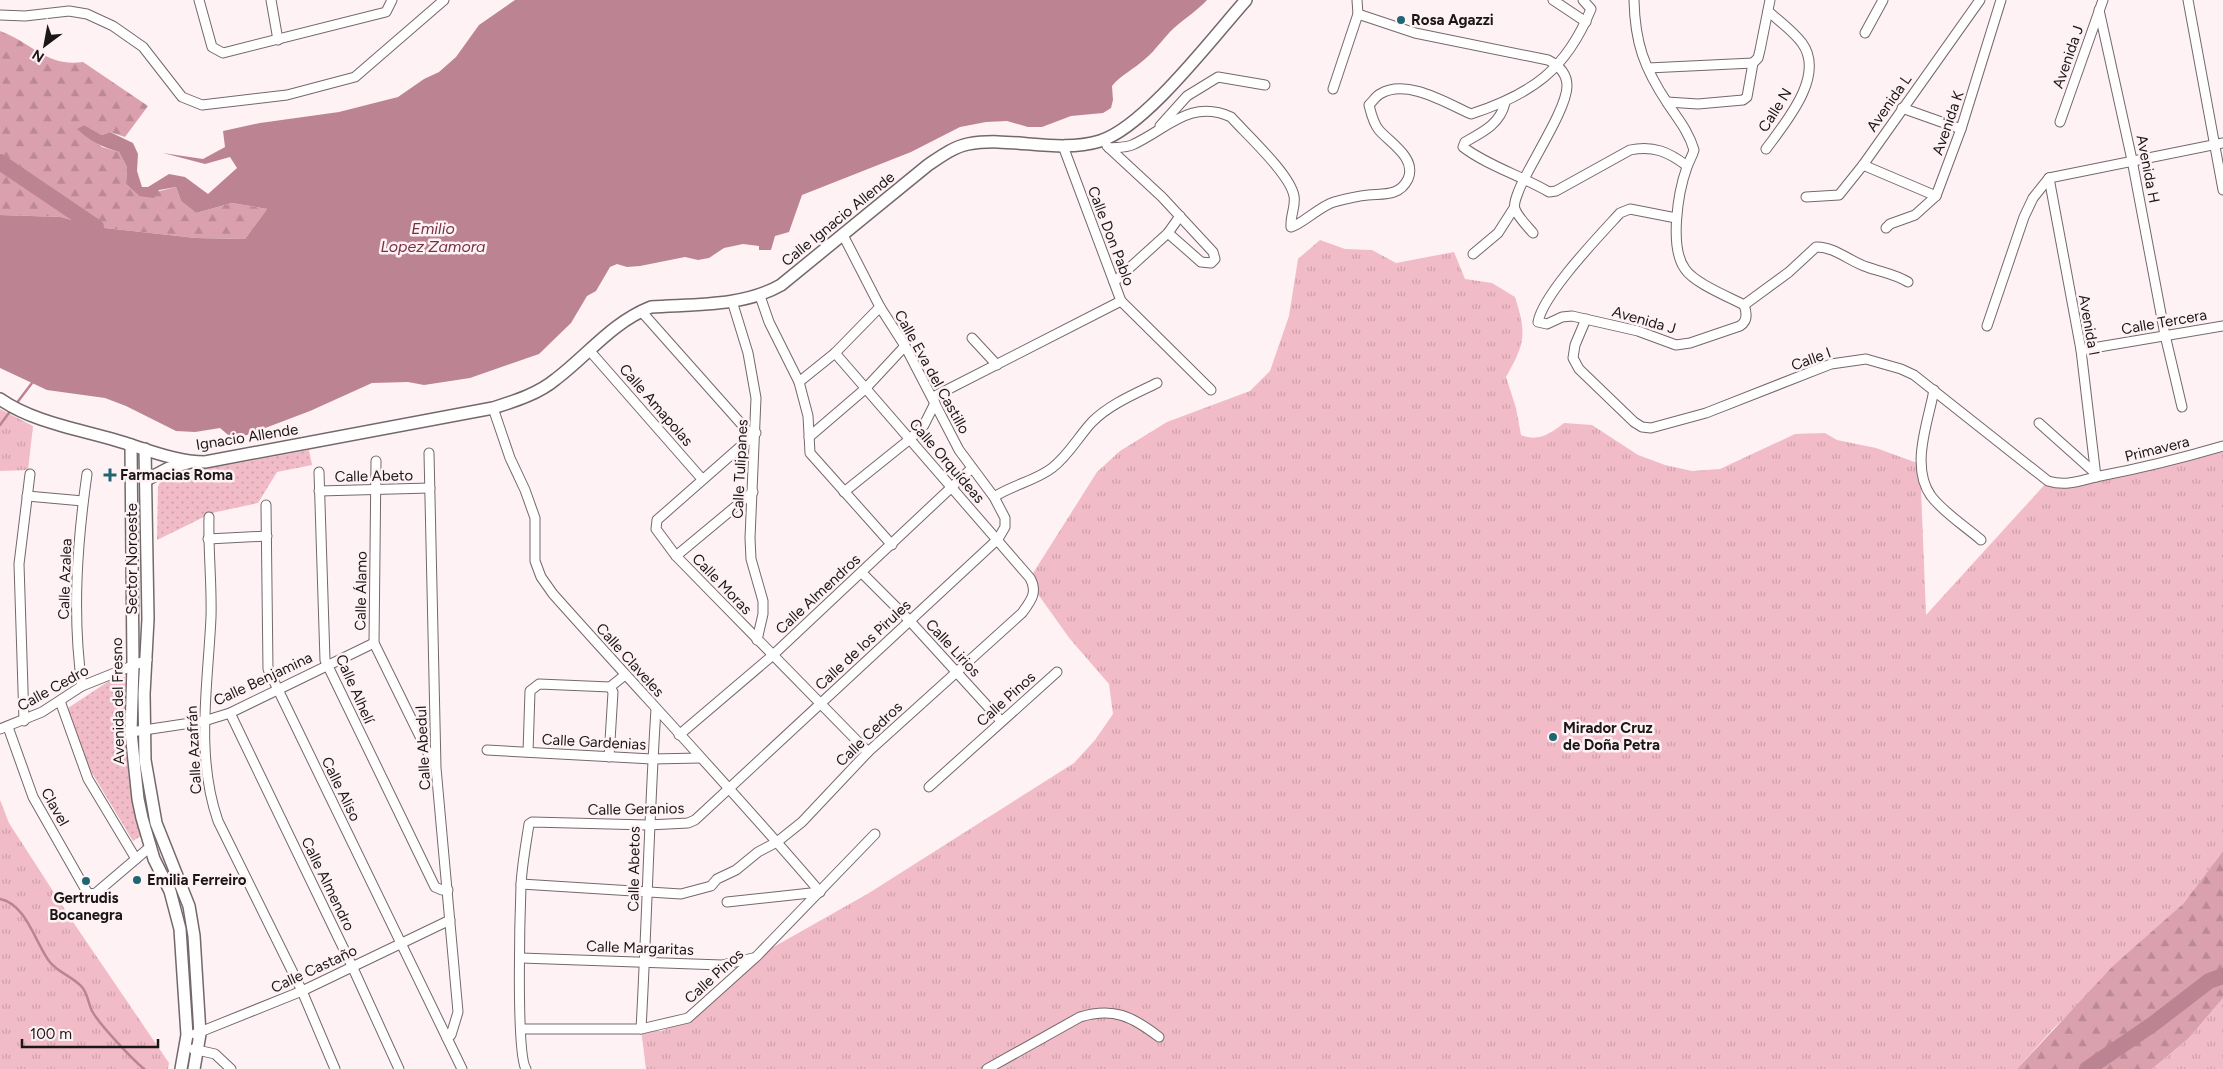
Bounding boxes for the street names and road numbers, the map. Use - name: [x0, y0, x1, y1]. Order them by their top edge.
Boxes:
- street label: Avenida J: [2049, 23, 2087, 91]
- street label: Avenida L: [1863, 71, 1915, 135]
- street label: Calle N: [1754, 85, 1796, 135]
- street label: Avenida K: [1929, 88, 1968, 158]
- street label: Avenida H: [2133, 133, 2163, 205]
- street label: Calle Ignacio Allende: [778, 168, 898, 270]
- street label: Calle Don Pablo: [1084, 184, 1138, 289]
- street label: Avenida I: [2075, 293, 2103, 357]
- street label: Avenida J: [1610, 302, 1678, 338]
- street label: Calle Tercera: [2120, 306, 2208, 338]
- street label: Calle Eva del Castillo: [891, 307, 974, 437]
- street label: Calle I: [1789, 344, 1833, 374]
- street label: Calle Amapolas: [615, 360, 697, 450]
- street label: Calle Orquídeas: [905, 415, 989, 507]
- street label: Calle Tulipanes: [728, 419, 752, 519]
- street label: Ignacio Allende: [195, 420, 299, 454]
- street label: Primavera: [2123, 432, 2191, 466]
- street label: Calle Abeto: [335, 466, 414, 486]
- street label: Sector Noroeste: [123, 503, 141, 615]
- street label: Calle Azalea: [55, 538, 75, 620]
- street label: Calle Moras: [688, 550, 756, 618]
- street label: Calle Almendros: [772, 550, 864, 638]
- street label: Calle Álamo: [351, 551, 371, 631]
- street label: Calle de los Pirules: [811, 596, 915, 694]
- street label: Calle Lirios: [922, 615, 984, 681]
- street label: Calle Claveles: [592, 619, 668, 701]
- street label: Avenida del Fresno: [108, 637, 128, 765]
- street label: Calle Benjamina: [211, 648, 315, 710]
- street label: Calle Alhelí: [332, 652, 379, 728]
- street label: Calle Cedro: [14, 661, 92, 715]
- street label: Calle Pinos: [973, 668, 1039, 730]
- street label: Calle Cedros: [832, 698, 906, 770]
- street label: Calle Azafrán: [183, 705, 205, 795]
- street label: Calle Abedul: [412, 705, 434, 791]
- street label: Calle Gardenias: [541, 730, 647, 754]
- street label: Calle Aliso: [318, 754, 364, 824]
- street label: Clavel: [37, 785, 73, 829]
- street label: Calle Geranios: [587, 799, 685, 819]
- street label: Calle Abetos: [624, 826, 644, 912]
- street label: Calle Almendro: [297, 834, 359, 934]
- street label: Calle Margaritas: [586, 937, 694, 959]
- street label: Calle Castaño: [268, 941, 360, 997]
- street label: Calle Pinos: [681, 945, 747, 1007]

